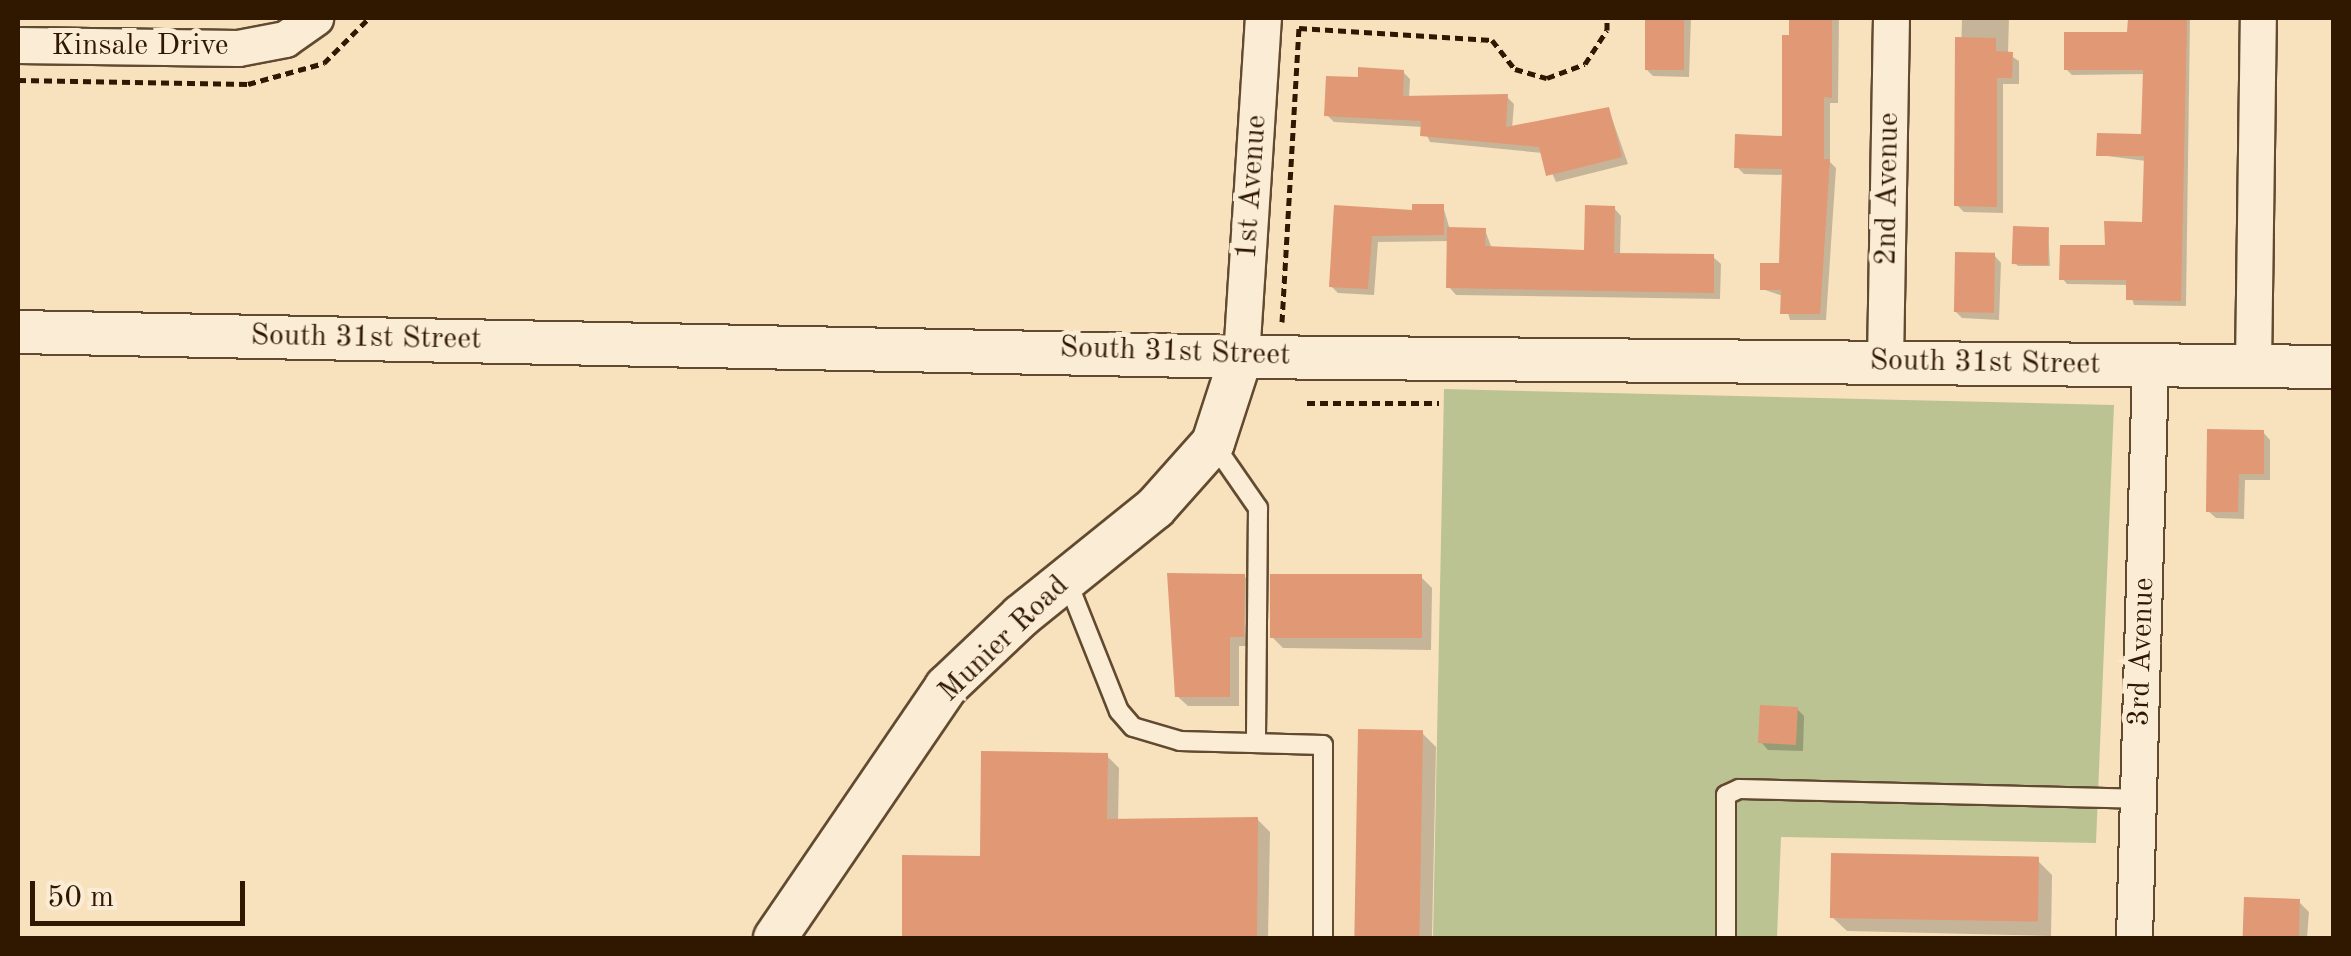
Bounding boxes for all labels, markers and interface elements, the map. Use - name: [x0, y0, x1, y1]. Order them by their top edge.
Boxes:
- street label: Kinsale Drive: [51, 28, 229, 64]
- street label: 2nd Avenue: [1869, 112, 1907, 266]
- street label: 1st Avenue: [1229, 114, 1275, 260]
- street label: South 31st Street: [250, 318, 482, 358]
- street label: South 31st Street: [1059, 330, 1291, 374]
- street label: South 31st Street: [1869, 343, 2101, 383]
- street label: Munier Road: [932, 568, 1076, 710]
- street label: 3rd Avenue: [2121, 577, 2163, 727]
- scale bar: [35, 861, 250, 923]
- text: 50 m: [47, 883, 114, 913]

